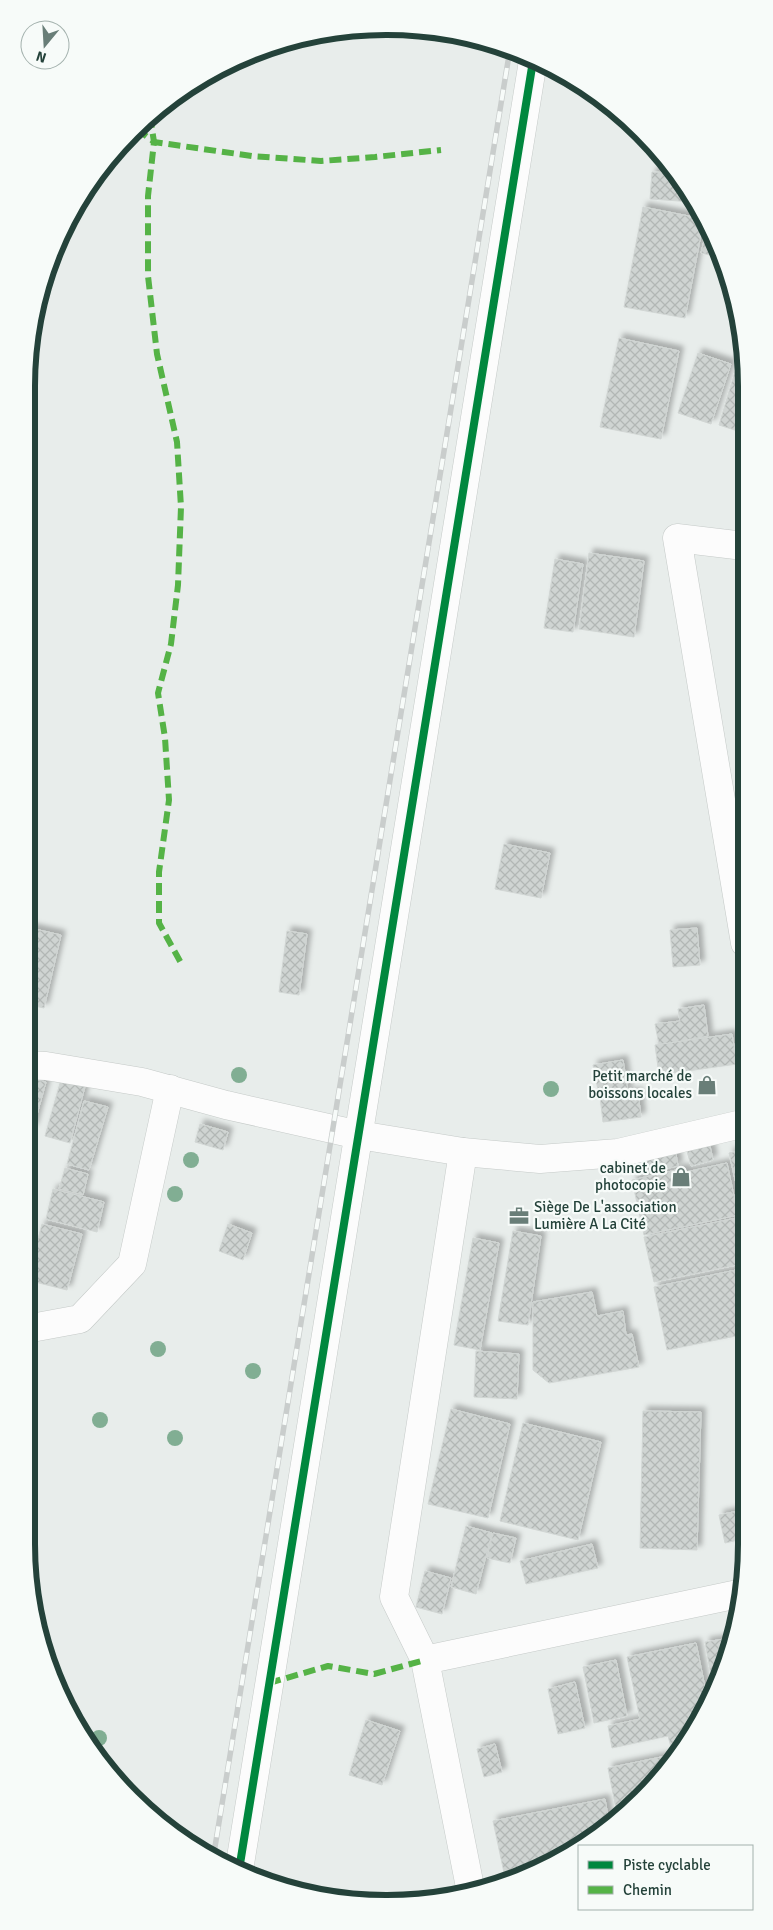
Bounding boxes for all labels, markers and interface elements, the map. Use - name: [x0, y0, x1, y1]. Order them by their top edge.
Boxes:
- north arrow: [20, 20, 70, 70]
- text: N: [34, 47, 48, 66]
- place label: Petit marché de boissons locales: [588, 1067, 692, 1102]
- shop icon: Petit marché de boissons locales: [696, 1074, 718, 1096]
- place label: cabinet de photocopie: [595, 1159, 666, 1194]
- shop icon: cabinet de photocopie: [670, 1166, 692, 1188]
- place label: Siège De L'association Lumière A La Cité: [534, 1198, 677, 1233]
- office icon: Siège De L'association Lumière A La Cité: [508, 1205, 530, 1227]
- legend: [578, 1845, 753, 1910]
- text: Piste cyclable: [623, 1856, 711, 1874]
- text: Chemin: [623, 1881, 672, 1899]

